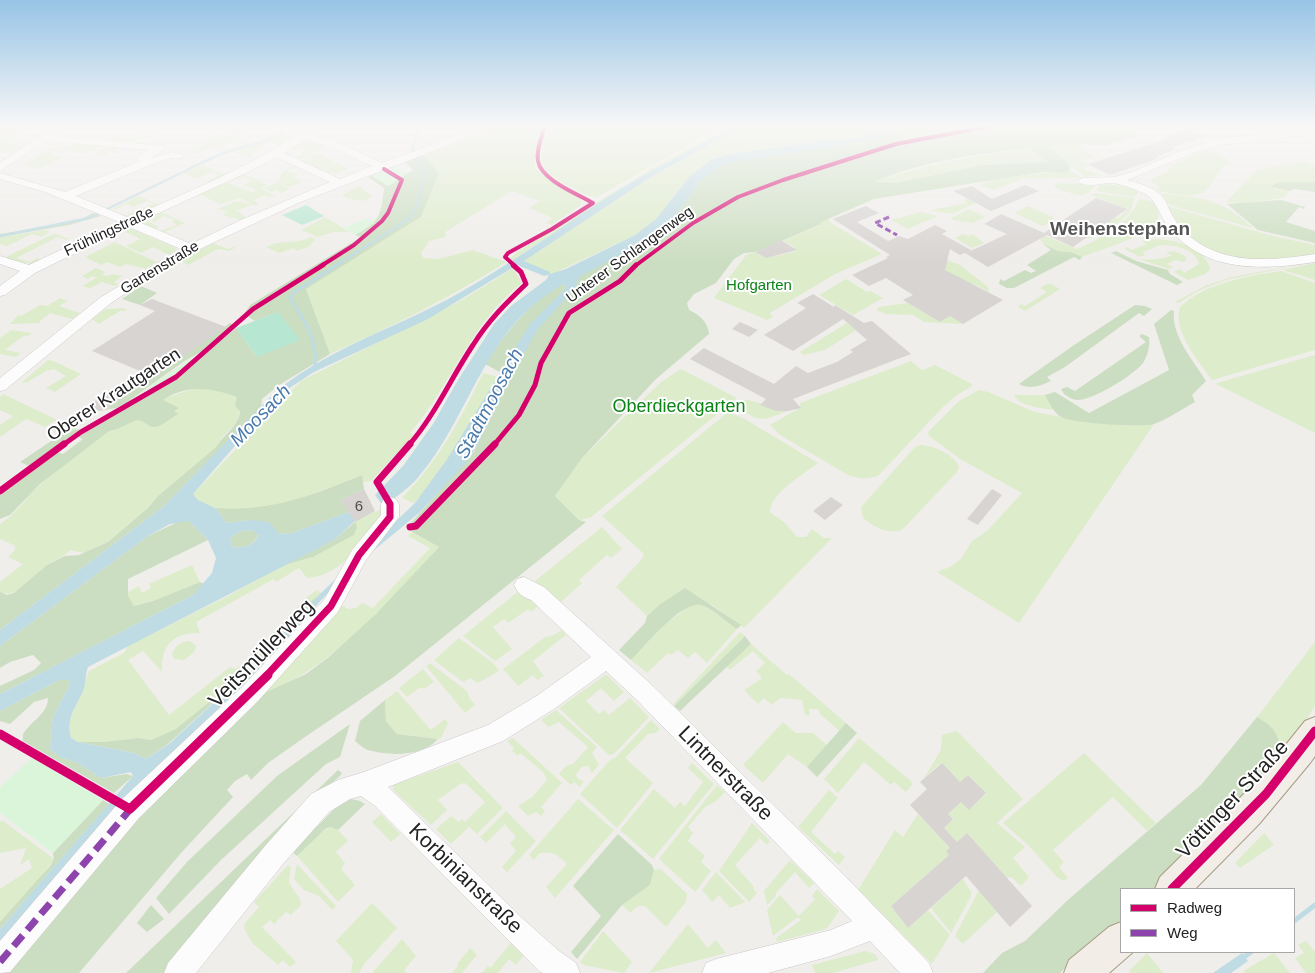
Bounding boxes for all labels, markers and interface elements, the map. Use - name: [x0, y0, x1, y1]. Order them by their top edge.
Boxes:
- street label: Frühlingstraße: [61, 203, 157, 261]
- street label: Unterer Schlangenweg: [563, 203, 697, 307]
- district label: Weihenstephan: [1050, 219, 1190, 241]
- street label: Gartenstraße: [117, 238, 203, 298]
- park label: Hofgarten: [726, 277, 792, 295]
- street label: Oberer Krautgarten: [43, 344, 185, 446]
- water label: Stadtmoosach: [451, 345, 529, 463]
- water label: Moosach: [226, 380, 296, 452]
- park label: Oberdieckgarten: [612, 396, 746, 418]
- house number: 6: [355, 498, 363, 516]
- street label: Veitsmüllerweg: [204, 594, 320, 714]
- street label: Lintnerstraße: [672, 721, 778, 827]
- street label: Vöttinger Straße: [1172, 735, 1294, 865]
- street label: Korbinianstraße: [403, 818, 527, 940]
- legend: [1120, 888, 1295, 953]
- text: Radweg: [1167, 899, 1222, 916]
- text: Weg: [1167, 924, 1198, 941]

